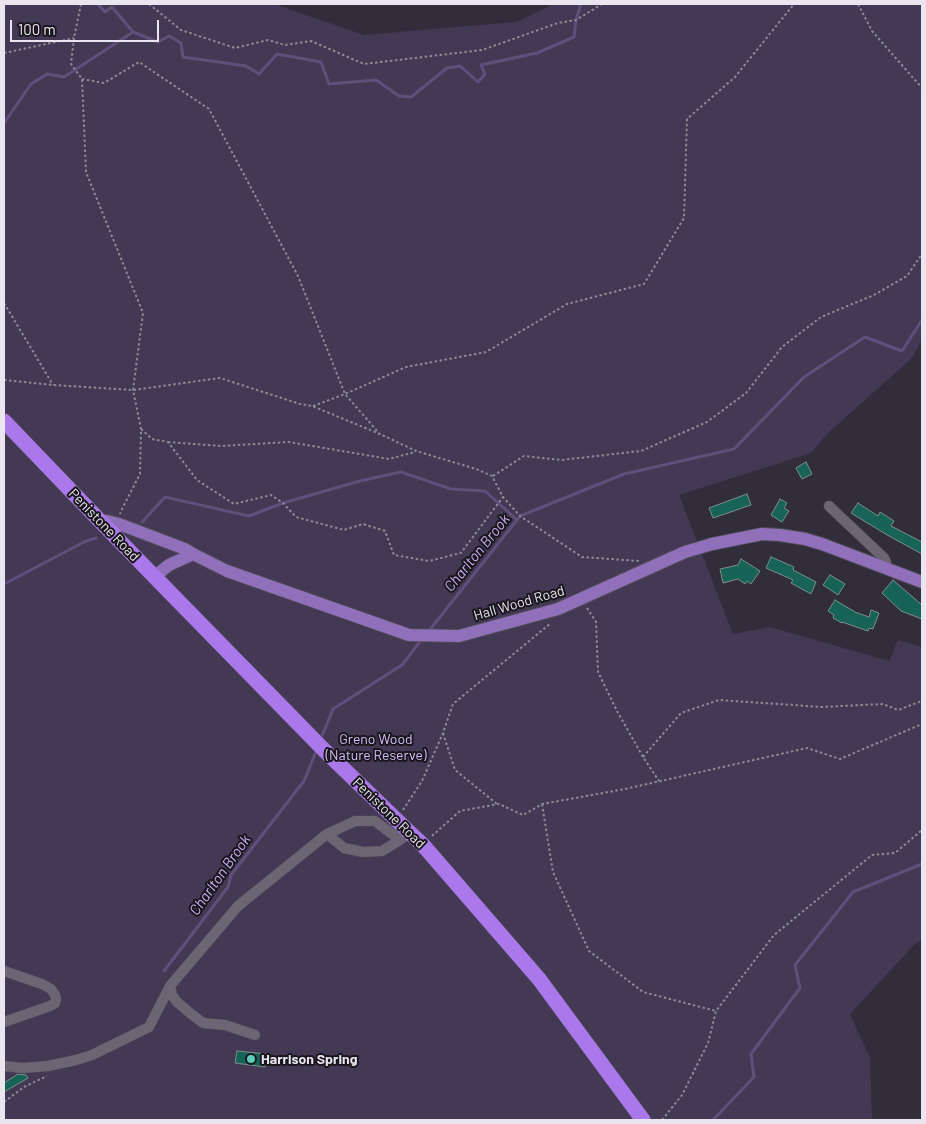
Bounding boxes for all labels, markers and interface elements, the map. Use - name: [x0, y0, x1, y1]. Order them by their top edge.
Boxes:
- scale bar: [12, 10, 161, 42]
- text: 100 m: [18, 20, 56, 38]
- street label: Penistone Road: [65, 485, 143, 565]
- water label: Charlton Brook: [440, 511, 514, 595]
- street label: Hall Wood Road: [472, 582, 566, 624]
- park label: Greno Wood (Nature Reserve): [325, 731, 427, 764]
- street label: Penistone Road: [349, 774, 429, 852]
- water label: Charlton Brook: [186, 831, 254, 919]
- place label: Harrison Spring: [261, 1051, 357, 1067]
- marker: Harrison Spring: [245, 1053, 257, 1065]

